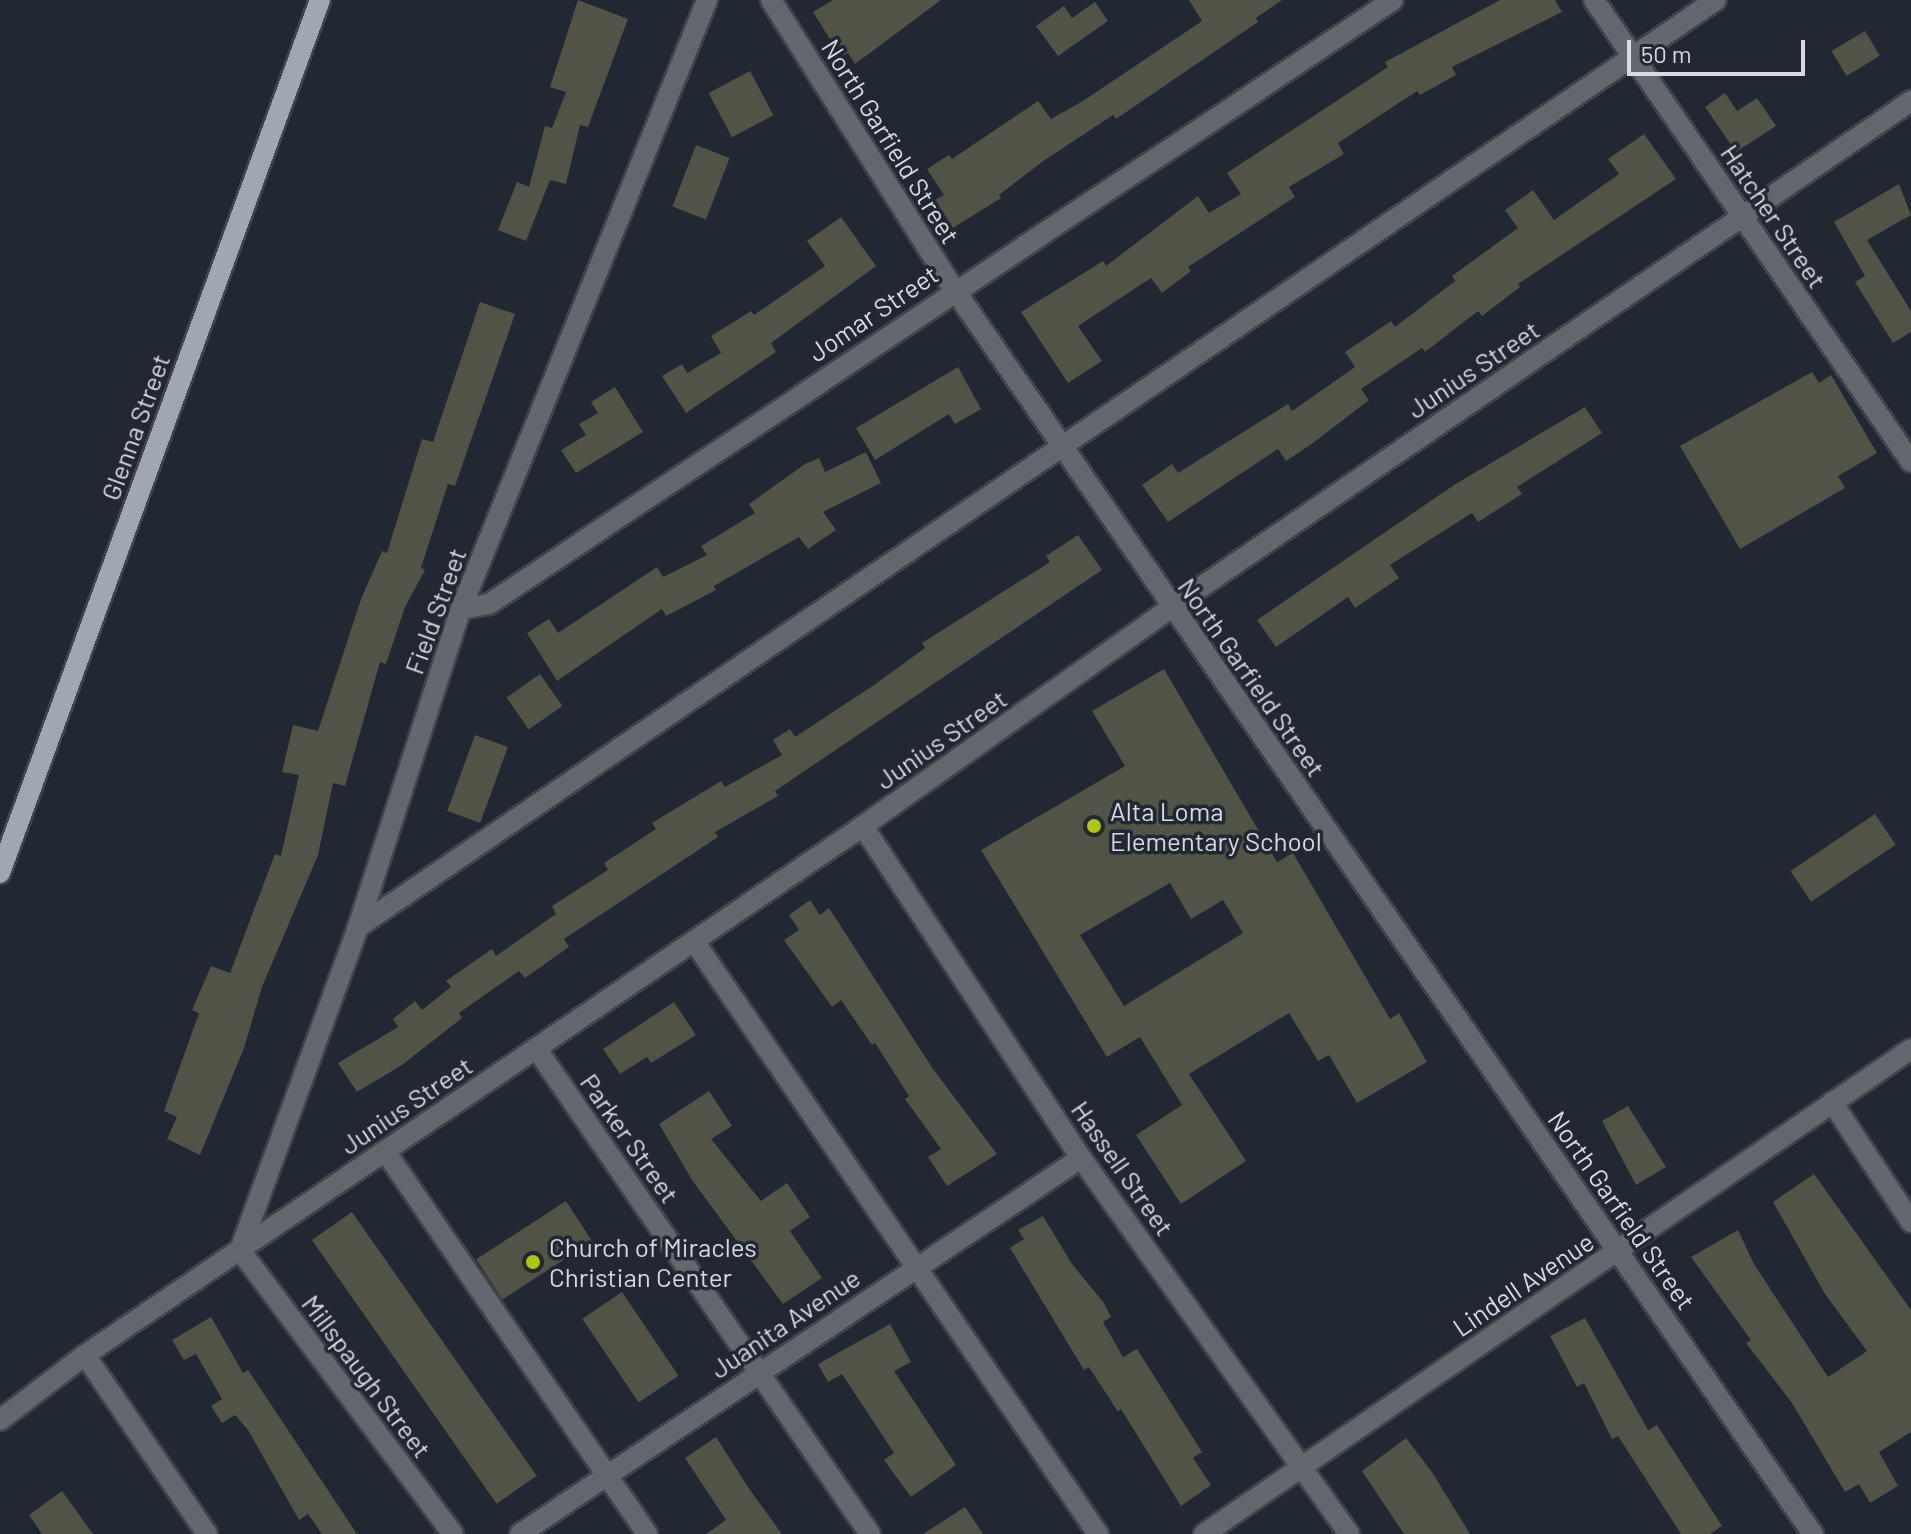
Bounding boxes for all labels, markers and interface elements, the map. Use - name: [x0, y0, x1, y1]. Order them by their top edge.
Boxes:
- scale bar: [1631, 24, 1809, 74]
- street label: North Garfield Street: [816, 33, 966, 249]
- text: 50 m: [1641, 39, 1692, 68]
- street label: Hatcher Street: [1715, 138, 1833, 294]
- street label: Jomar Street: [802, 258, 944, 368]
- street label: Junius Street: [1401, 314, 1545, 424]
- street label: Glenna Street: [94, 350, 176, 504]
- street label: Field Street: [398, 544, 472, 678]
- street label: North Garfield Street: [1172, 572, 1332, 782]
- street label: Junius Street: [870, 683, 1012, 795]
- place label: Alta Loma Elementary School: [1110, 795, 1322, 856]
- marker: Alta Loma Elementary School: [1085, 817, 1103, 835]
- street label: Junius Street: [334, 1050, 478, 1160]
- street label: Parker Street: [574, 1068, 686, 1208]
- street label: Hassell Street: [1065, 1095, 1181, 1241]
- street label: North Garfield Street: [1542, 1105, 1702, 1315]
- street label: Lindell Avenue: [1447, 1225, 1599, 1343]
- place label: Church of Miracles Christian Center: [549, 1231, 757, 1292]
- marker: Church of Miracles Christian Center: [524, 1253, 542, 1271]
- street label: Juanita Avenue: [704, 1262, 866, 1384]
- street label: Millspaugh Street: [296, 1289, 438, 1463]

